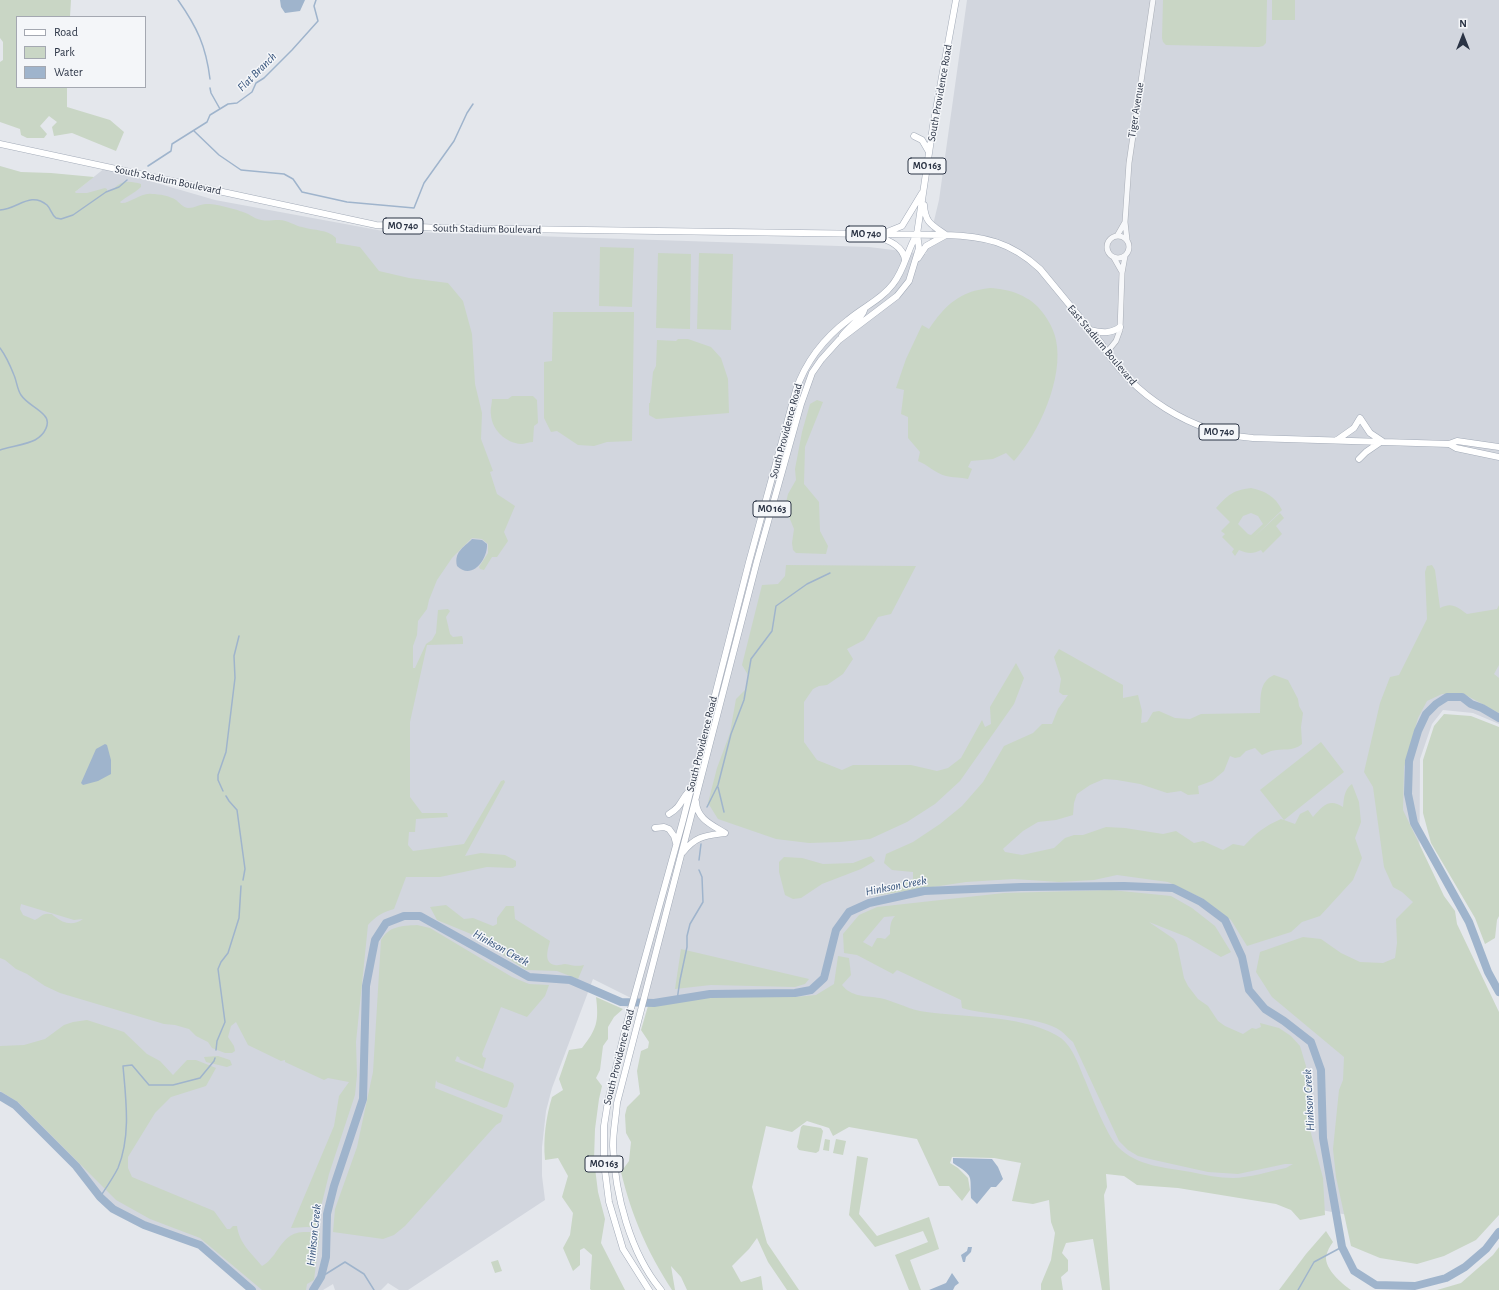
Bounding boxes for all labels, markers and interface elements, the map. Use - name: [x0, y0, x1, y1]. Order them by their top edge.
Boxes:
- legend: [16, 16, 146, 88]
- north arrow: [1443, 16, 1483, 56]
- text: N: [1459, 18, 1467, 29]
- text: Road: [54, 26, 78, 38]
- street label: South Providence Road: [925, 44, 955, 142]
- text: Park: [54, 46, 75, 58]
- water label: Flat Branch: [234, 49, 280, 95]
- text: Water: [54, 66, 83, 78]
- street label: Tiger Avenue: [1125, 81, 1147, 139]
- road number: MO 163: [908, 158, 946, 174]
- street label: South Stadium Boulevard: [114, 162, 222, 198]
- road number: MO 740: [383, 218, 423, 234]
- street label: South Stadium Boulevard: [433, 221, 541, 237]
- road number: MO 740: [846, 226, 886, 242]
- street label: East Stadium Boulevard: [1064, 302, 1140, 388]
- street label: South Providence Road: [767, 382, 805, 480]
- road number: MO 740: [1199, 424, 1239, 440]
- road number: MO 163: [753, 501, 791, 517]
- street label: South Providence Road: [684, 695, 720, 793]
- water label: Hinkson Creek: [864, 873, 928, 899]
- water label: Hinkson Creek: [470, 927, 532, 969]
- street label: South Providence Road: [601, 1008, 637, 1106]
- water label: Hinkson Creek: [1300, 1069, 1318, 1131]
- road number: MO 163: [585, 1156, 623, 1172]
- water label: Hinkson Creek: [304, 1203, 324, 1267]

